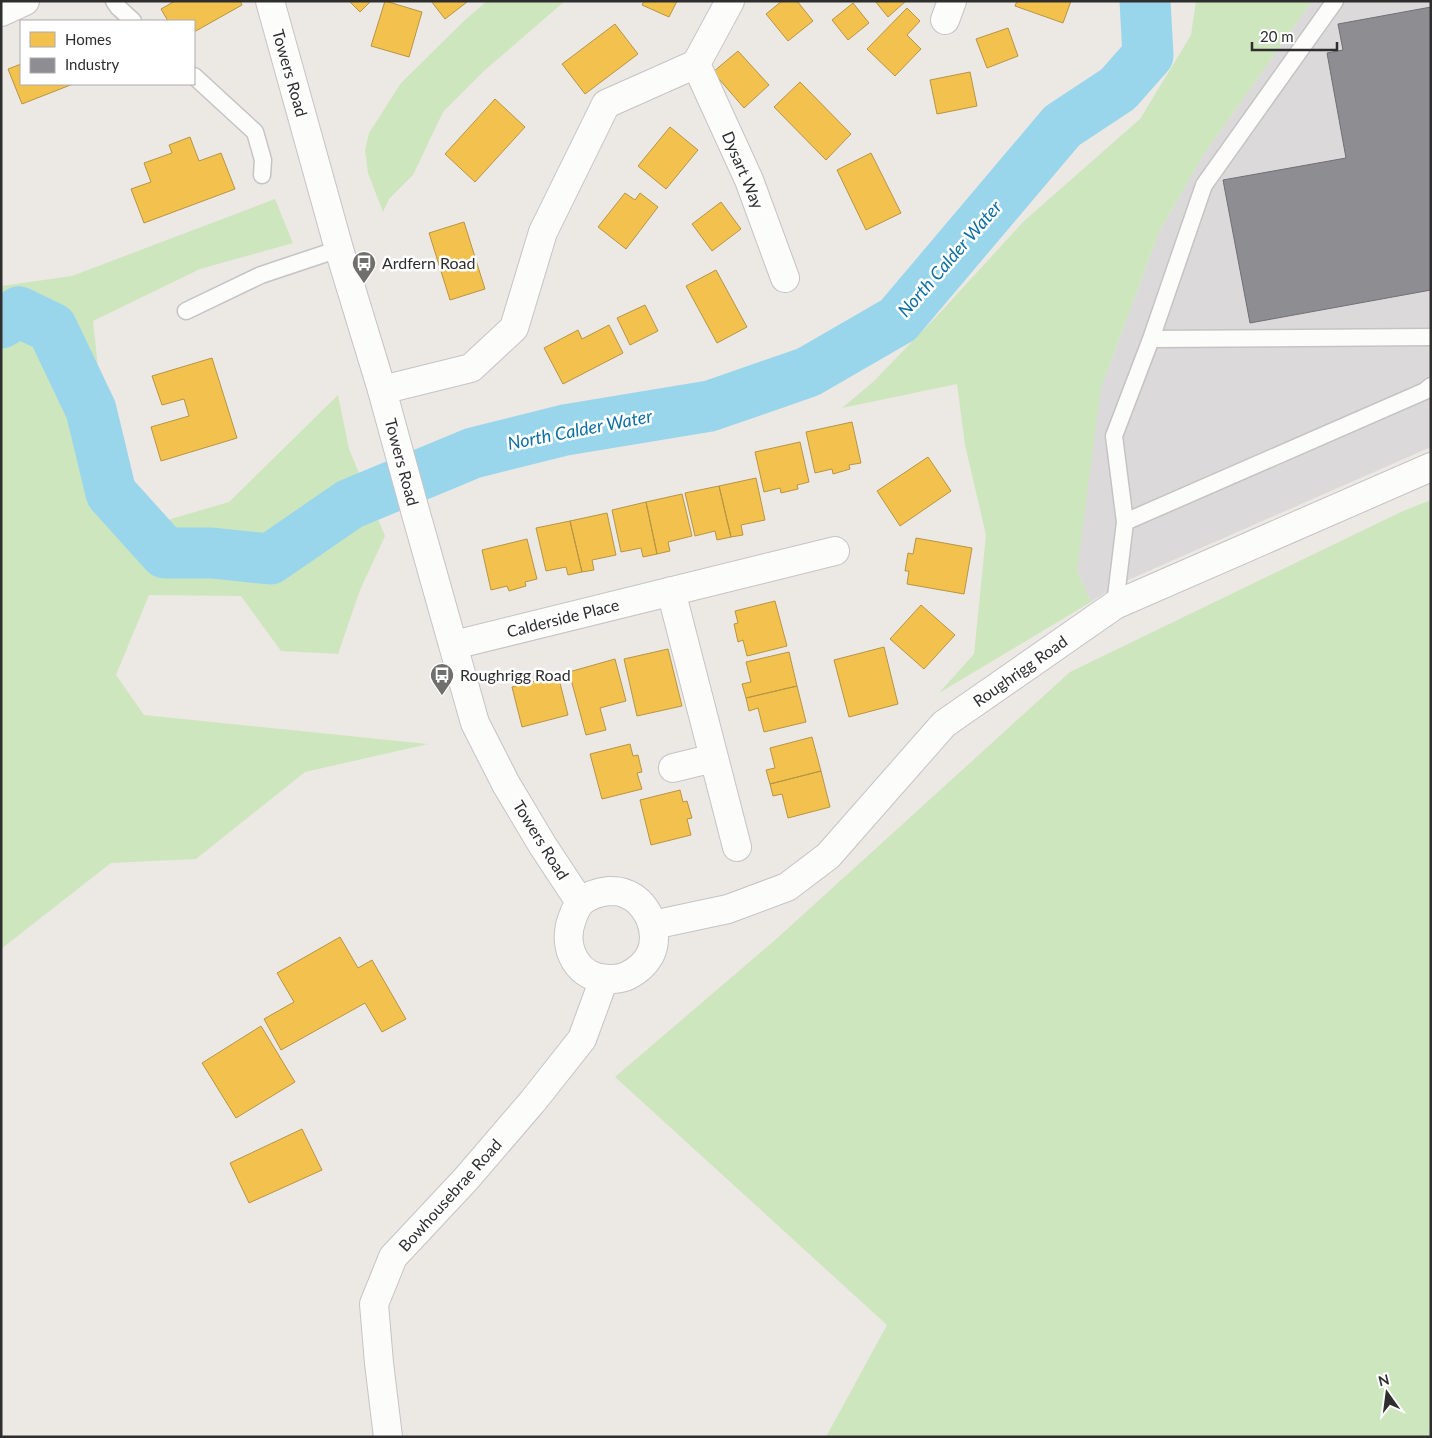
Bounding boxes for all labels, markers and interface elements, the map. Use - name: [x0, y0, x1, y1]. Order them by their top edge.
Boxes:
- legend: [20, 20, 195, 85]
- scale bar: [1252, 20, 1337, 52]
- street label: Towers Road: [269, 27, 312, 119]
- text: 20 m: [1260, 27, 1294, 45]
- text: Homes: [65, 30, 111, 48]
- text: Industry: [65, 55, 120, 73]
- street label: Dysart Way: [719, 128, 769, 212]
- water label: North Calder Water: [893, 195, 1006, 321]
- bus stop icon: Ardfern Road: [351, 250, 377, 284]
- place label: Ardfern Road: [382, 253, 475, 272]
- water label: North Calder Water: [506, 404, 655, 454]
- street label: Towers Road: [382, 416, 423, 508]
- street label: Calderside Place: [505, 594, 621, 641]
- street label: Roughrigg Road: [969, 631, 1070, 710]
- bus stop icon: Roughrigg Road: [429, 662, 455, 696]
- place label: Roughrigg Road: [460, 665, 571, 684]
- street label: Towers Road: [510, 797, 573, 883]
- street label: Bowhousebrae Road: [394, 1135, 505, 1255]
- north arrow: [1362, 1368, 1412, 1418]
- text: N: [1376, 1370, 1391, 1389]

